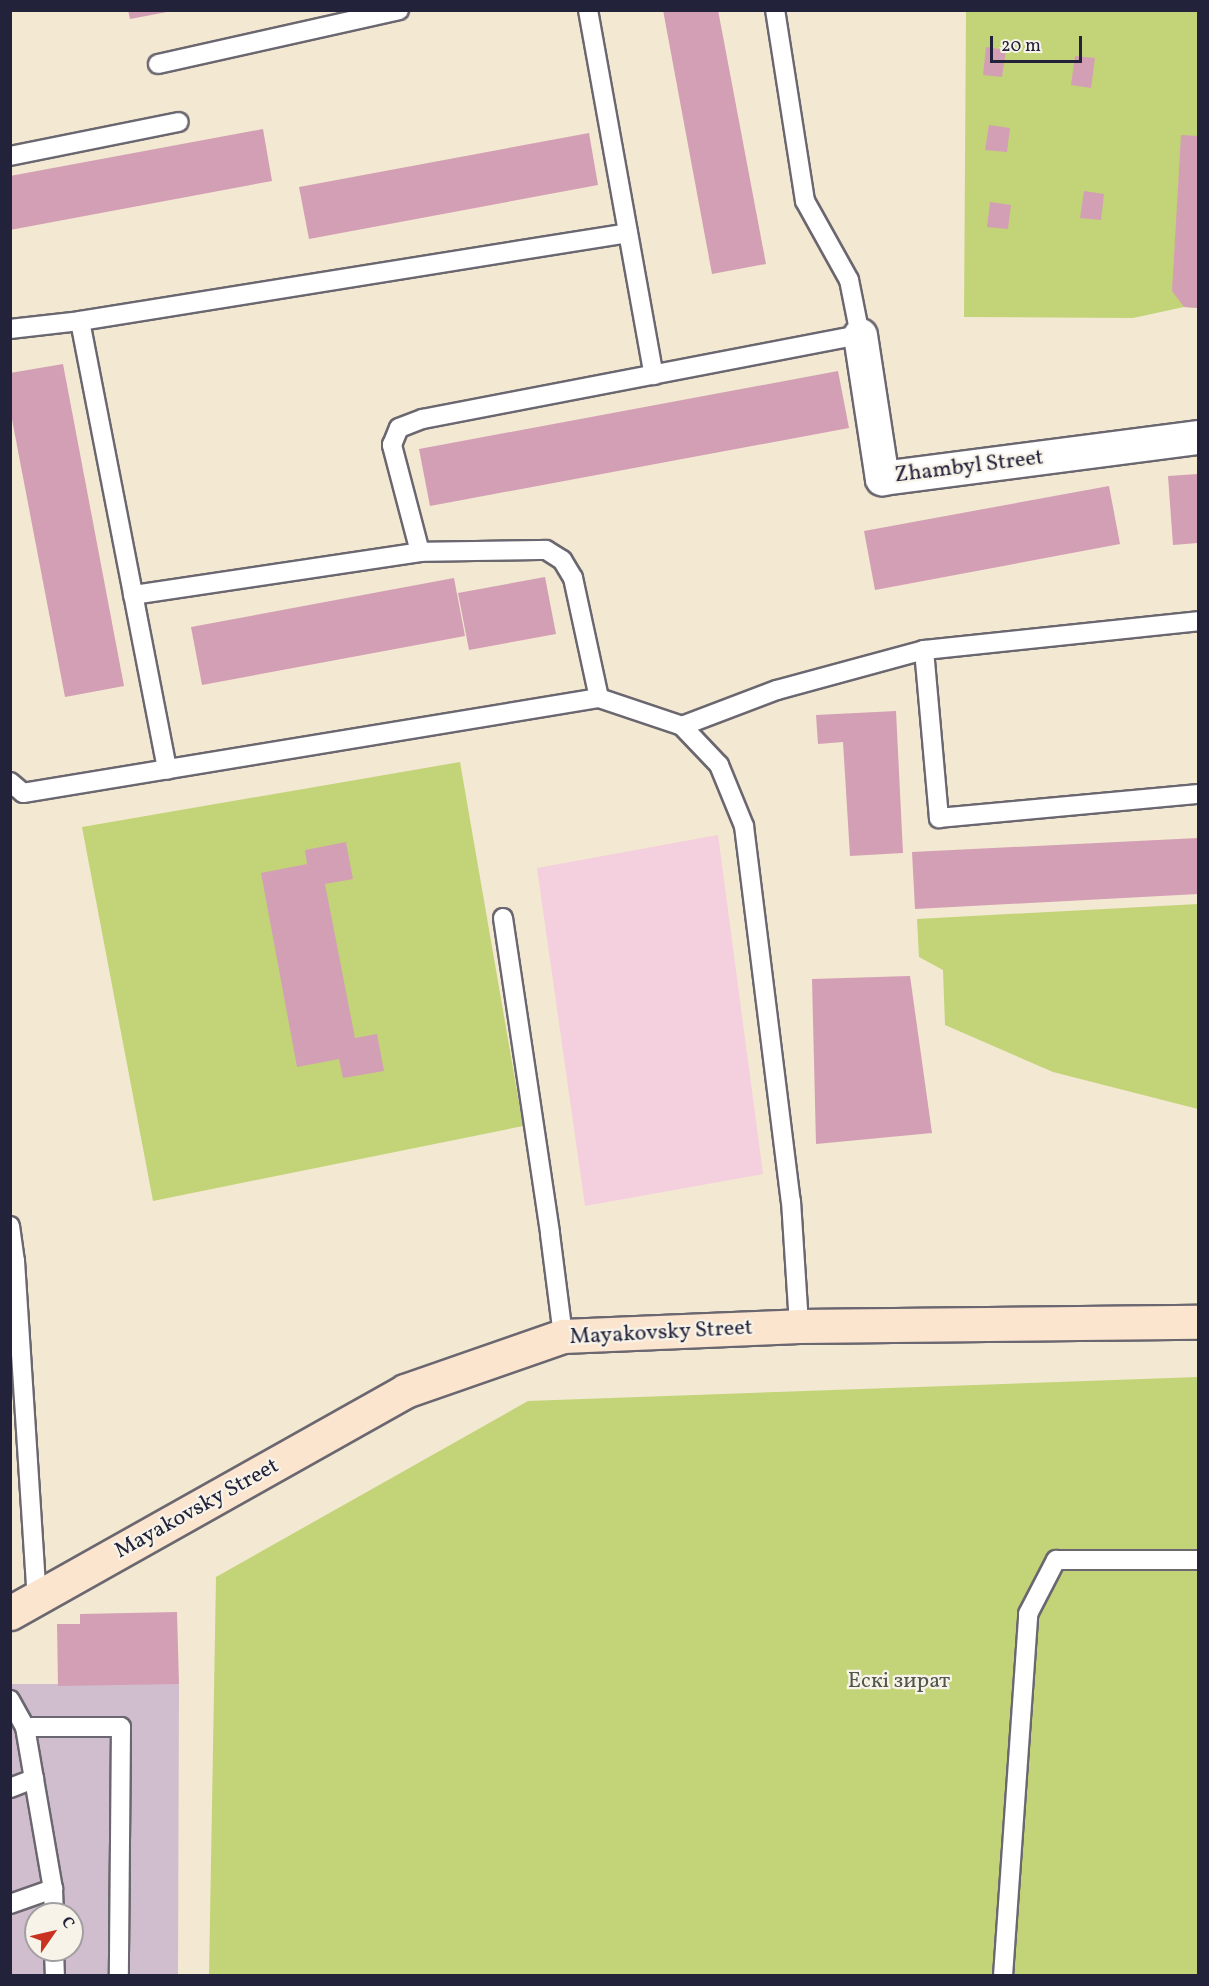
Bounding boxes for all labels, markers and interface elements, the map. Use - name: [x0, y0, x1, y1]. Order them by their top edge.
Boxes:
- scale bar: [993, 24, 1084, 62]
- text: 20 m: [1001, 34, 1041, 59]
- street label: Zhambyl Street: [893, 445, 1045, 489]
- street label: Mayakovsky Street: [569, 1315, 753, 1351]
- street label: Mayakovsky Street: [110, 1453, 284, 1565]
- park label: Ескі зират: [848, 1669, 950, 1695]
- north arrow: [24, 1902, 84, 1962]
- text: С: [55, 1913, 79, 1933]

